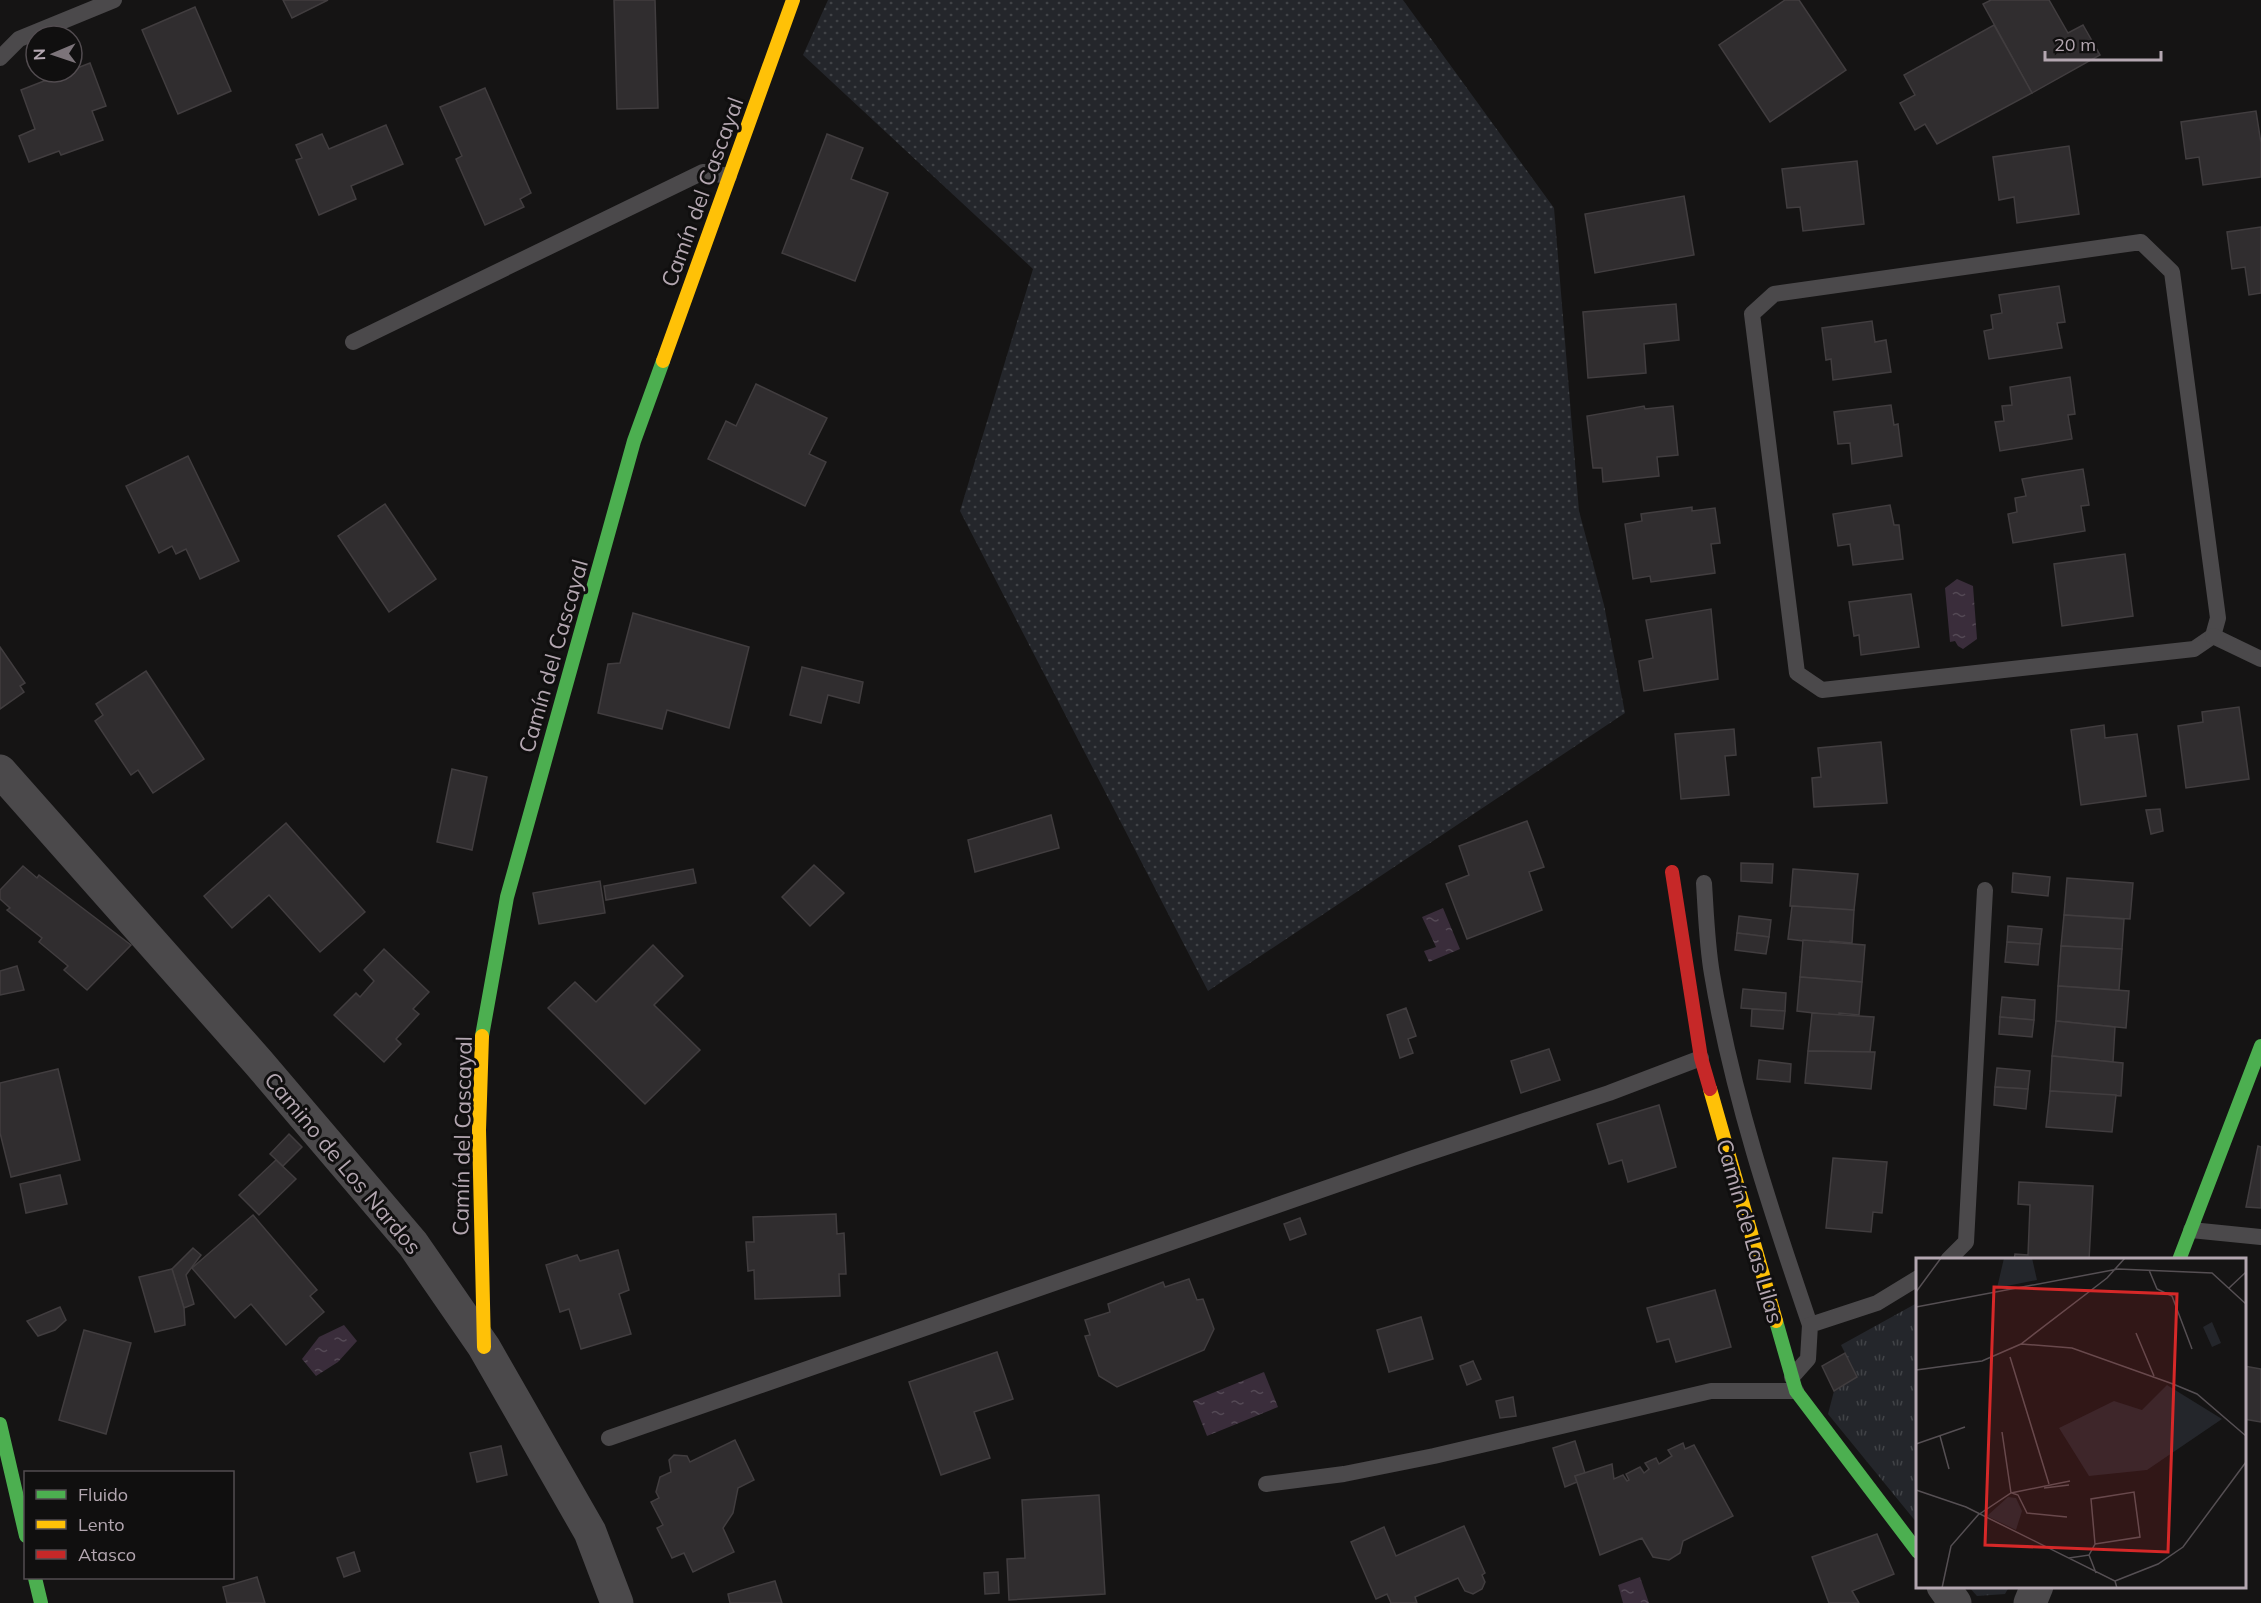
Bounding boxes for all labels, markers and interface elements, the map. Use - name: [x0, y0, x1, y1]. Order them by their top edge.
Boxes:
- north arrow: [24, 24, 84, 84]
- scale bar: [2045, 24, 2160, 62]
- text: 20 m: [2054, 33, 2096, 56]
- text: N: [29, 48, 49, 61]
- street label: Camín del Cascayal: [655, 93, 749, 291]
- street label: Camín del Cascayal: [512, 556, 594, 756]
- street label: Camín del Cascayal: [446, 1036, 478, 1236]
- street label: Camino de Los Nardos: [258, 1066, 428, 1260]
- street label: Camín de Las Lilas: [1710, 1136, 1790, 1326]
- inset map: [1916, 1258, 2246, 1588]
- legend: [24, 1471, 234, 1579]
- text: Fluido: [78, 1483, 128, 1506]
- text: Lento: [78, 1513, 125, 1536]
- text: Atasco: [78, 1543, 136, 1566]

